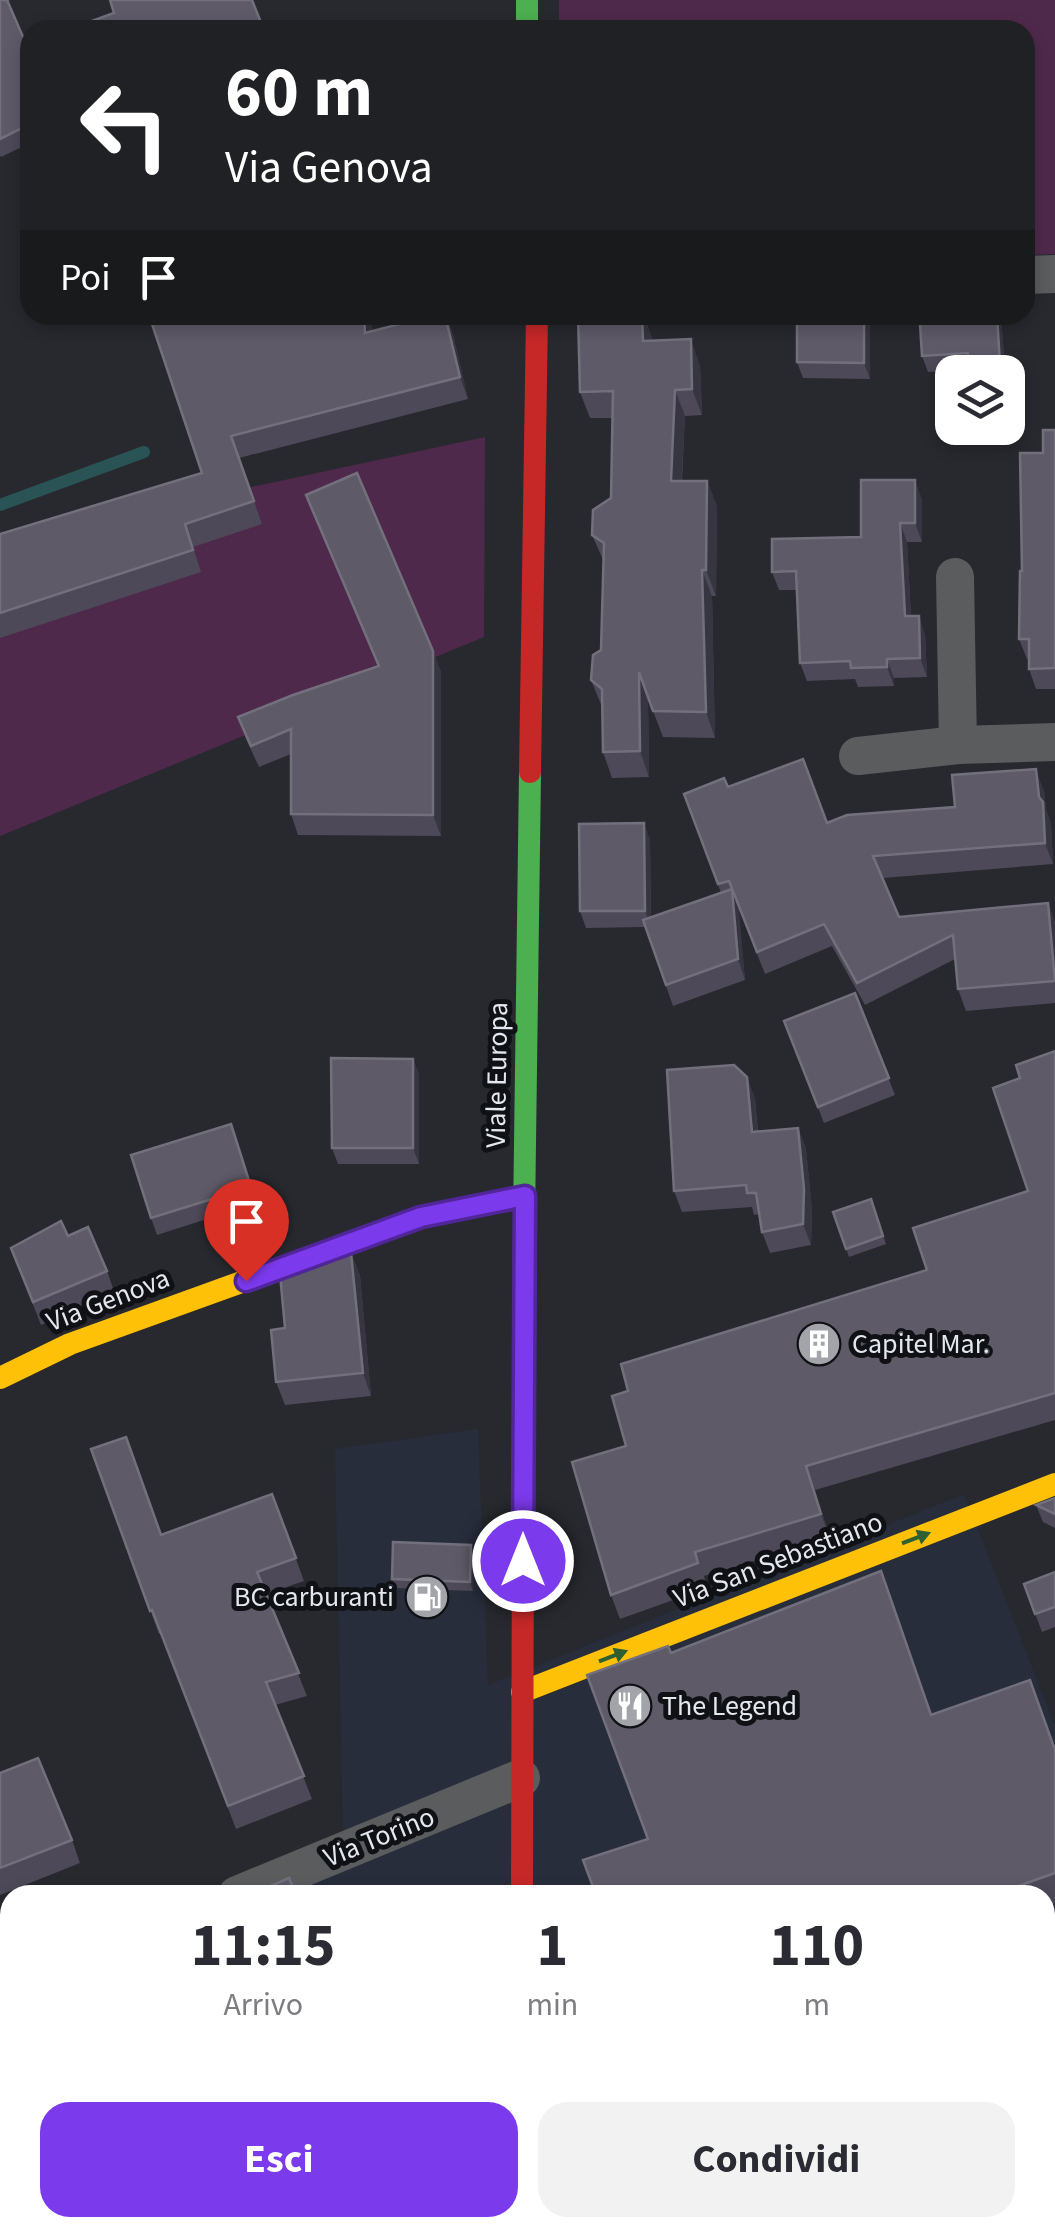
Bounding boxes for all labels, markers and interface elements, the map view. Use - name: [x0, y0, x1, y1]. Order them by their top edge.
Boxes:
- text: 60 m: [225, 43, 373, 143]
- icon: left: [60, 60, 190, 190]
- text: Via Genova: [225, 136, 433, 200]
- icon: arrive: [131, 250, 186, 305]
- text: Poi: [60, 251, 111, 305]
- map controls: [935, 355, 1025, 445]
- button: layers: [935, 355, 1025, 445]
- street label: Viale Europa: [476, 1002, 518, 1148]
- pin: [204, 1179, 289, 1282]
- icon: arrive: [219, 1194, 274, 1249]
- street label: Via Genova: [41, 1258, 175, 1342]
- building icon: Capitel Mar.: [796, 1321, 842, 1367]
- place label: Capitel Mar.: [852, 1324, 990, 1364]
- street label: Via San Sebastiano: [668, 1502, 888, 1618]
- position arrow: [471, 1509, 575, 1613]
- one-way arrow: [901, 1530, 931, 1545]
- fuel station icon: BC carburanti: [404, 1574, 450, 1620]
- place label: BC carburanti: [234, 1577, 394, 1617]
- one-way arrow: [599, 1648, 629, 1664]
- restaurant icon: The Legend: [607, 1683, 653, 1729]
- place label: The Legend: [662, 1686, 797, 1726]
- street label: Via Torino: [318, 1797, 440, 1877]
- text: 11:15: [191, 1904, 336, 1989]
- text: 1: [537, 1904, 568, 1989]
- text: 110: [769, 1904, 864, 1989]
- text: Arrivo: [223, 1982, 303, 2028]
- text: min: [526, 1982, 578, 2028]
- text: m: [803, 1982, 830, 2028]
- button: Esci: [40, 2102, 518, 2217]
- button: Condividi: [538, 2102, 1015, 2217]

